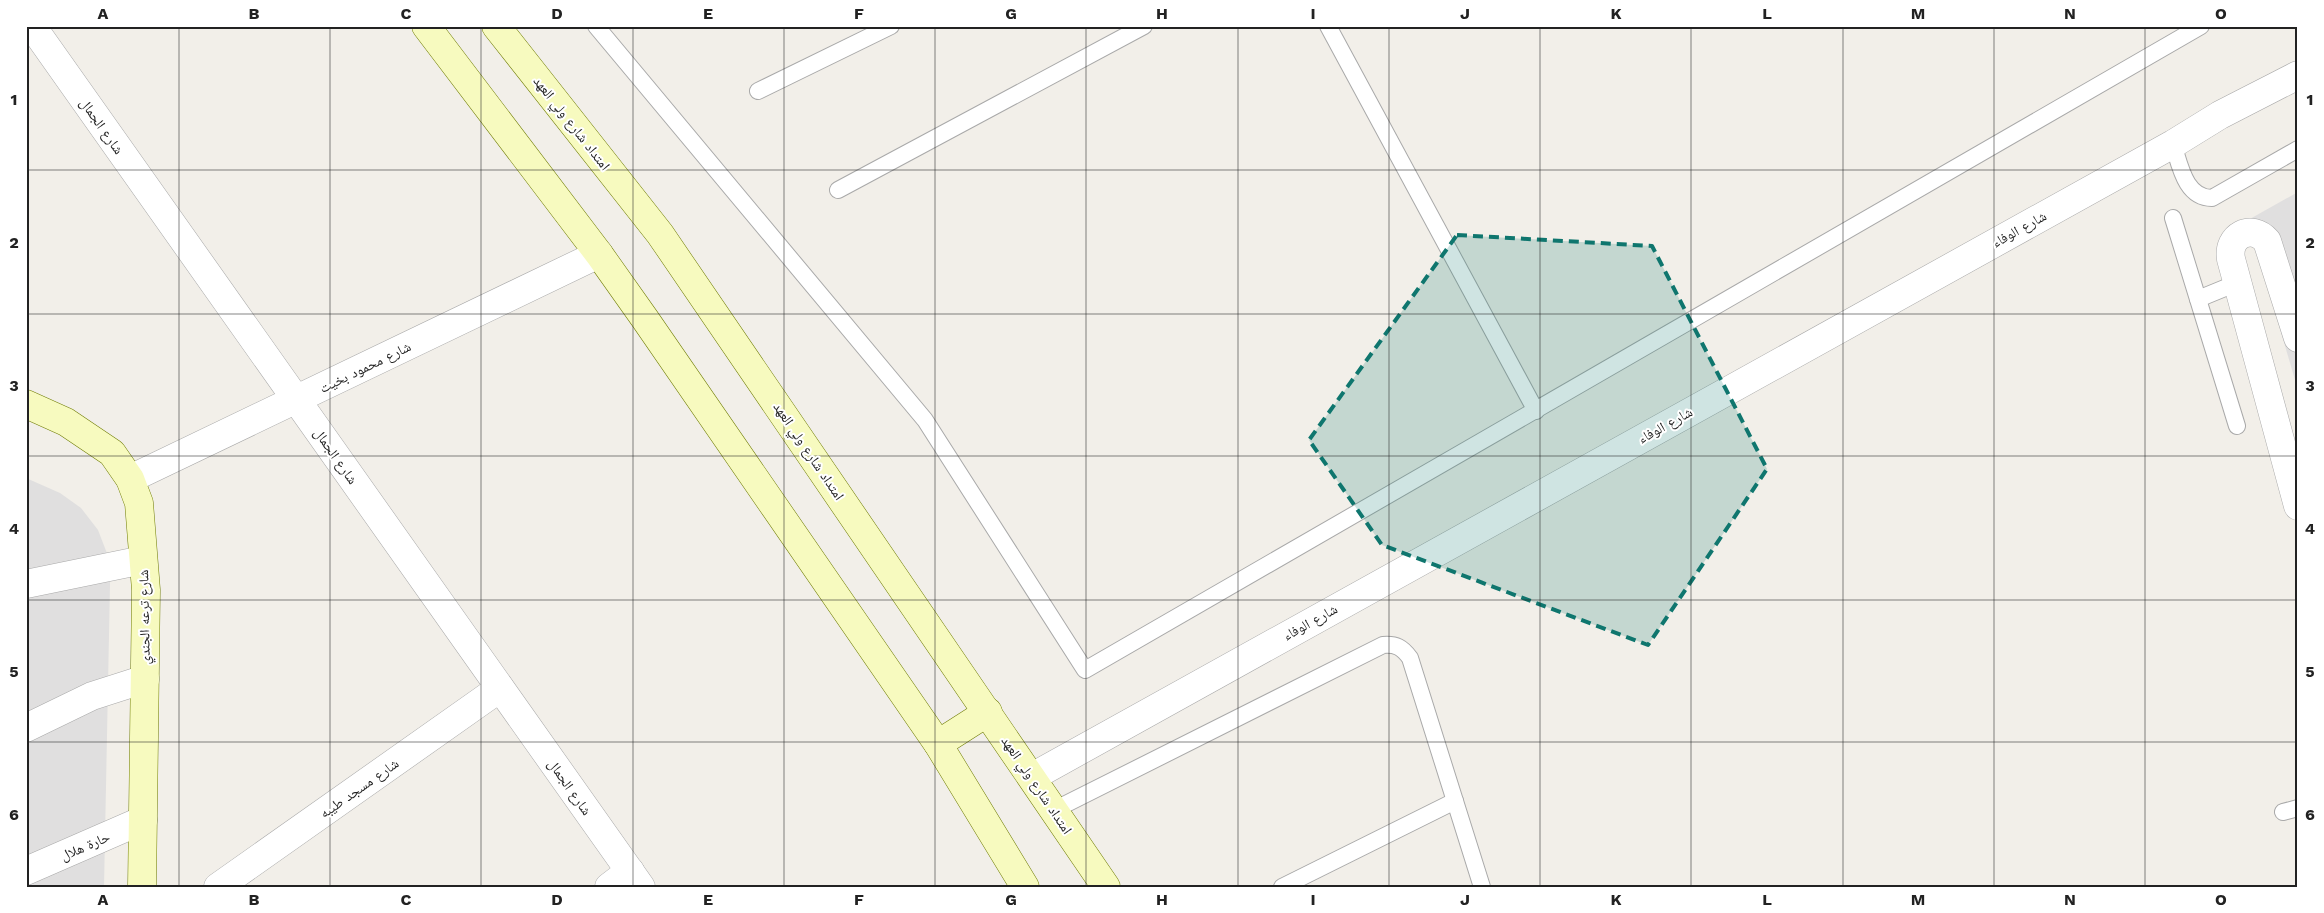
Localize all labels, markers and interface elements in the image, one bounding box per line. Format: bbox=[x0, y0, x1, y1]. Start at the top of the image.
text: A bbox=[98, 4, 109, 23]
text: B bbox=[249, 4, 260, 23]
text: C bbox=[401, 4, 412, 23]
text: D bbox=[551, 4, 563, 23]
text: E bbox=[703, 4, 713, 23]
text: F bbox=[854, 4, 864, 23]
text: G bbox=[1005, 4, 1017, 23]
text: H bbox=[1156, 4, 1168, 23]
text: I bbox=[1310, 4, 1316, 23]
text: J bbox=[1460, 4, 1470, 23]
text: K bbox=[1610, 4, 1622, 23]
text: L bbox=[1762, 4, 1772, 23]
text: M bbox=[1911, 4, 1925, 23]
text: N bbox=[2064, 4, 2076, 23]
text: O bbox=[2215, 4, 2227, 23]
street label: امتداد شارع ولي العهد bbox=[528, 73, 614, 175]
text: 1 bbox=[11, 90, 17, 109]
text: 1 bbox=[2307, 90, 2313, 109]
street label: شارع الجمال bbox=[75, 95, 127, 158]
street label: شارع الوفاء bbox=[1989, 208, 2050, 252]
text: 2 bbox=[9, 233, 19, 252]
text: 2 bbox=[2305, 233, 2315, 252]
street label: شارع محمود بخيت bbox=[317, 338, 414, 398]
text: 3 bbox=[9, 376, 19, 395]
text: 3 bbox=[2305, 376, 2315, 395]
street label: امتداد شارع ولي العهد bbox=[767, 399, 848, 505]
street label: شارع الوفاء bbox=[1635, 404, 1696, 448]
street label: شارع الجمال bbox=[309, 425, 361, 488]
text: 4 bbox=[9, 519, 19, 538]
text: 4 bbox=[2305, 519, 2315, 538]
street label: شارع ترعه الجندي bbox=[135, 569, 156, 665]
street label: شارع الوفاء bbox=[1280, 601, 1341, 645]
text: 5 bbox=[9, 662, 19, 681]
text: 5 bbox=[2305, 662, 2315, 681]
street label: امتداد شارع ولي العهد bbox=[995, 733, 1076, 839]
street label: شارع مسجد طيبه bbox=[317, 755, 403, 823]
street label: شارع الجمال bbox=[543, 756, 595, 819]
text: 6 bbox=[9, 805, 19, 824]
text: 6 bbox=[2305, 805, 2315, 824]
street label: حارة هلال bbox=[58, 828, 113, 865]
text: A bbox=[98, 890, 109, 909]
text: B bbox=[249, 890, 260, 909]
text: C bbox=[401, 890, 412, 909]
text: D bbox=[551, 890, 563, 909]
text: E bbox=[703, 890, 713, 909]
text: F bbox=[854, 890, 864, 909]
text: G bbox=[1005, 890, 1017, 909]
text: H bbox=[1156, 890, 1168, 909]
text: I bbox=[1310, 890, 1316, 909]
text: J bbox=[1460, 890, 1470, 909]
text: K bbox=[1610, 890, 1622, 909]
text: L bbox=[1762, 890, 1772, 909]
text: M bbox=[1911, 890, 1925, 909]
text: N bbox=[2064, 890, 2076, 909]
text: O bbox=[2215, 890, 2227, 909]

